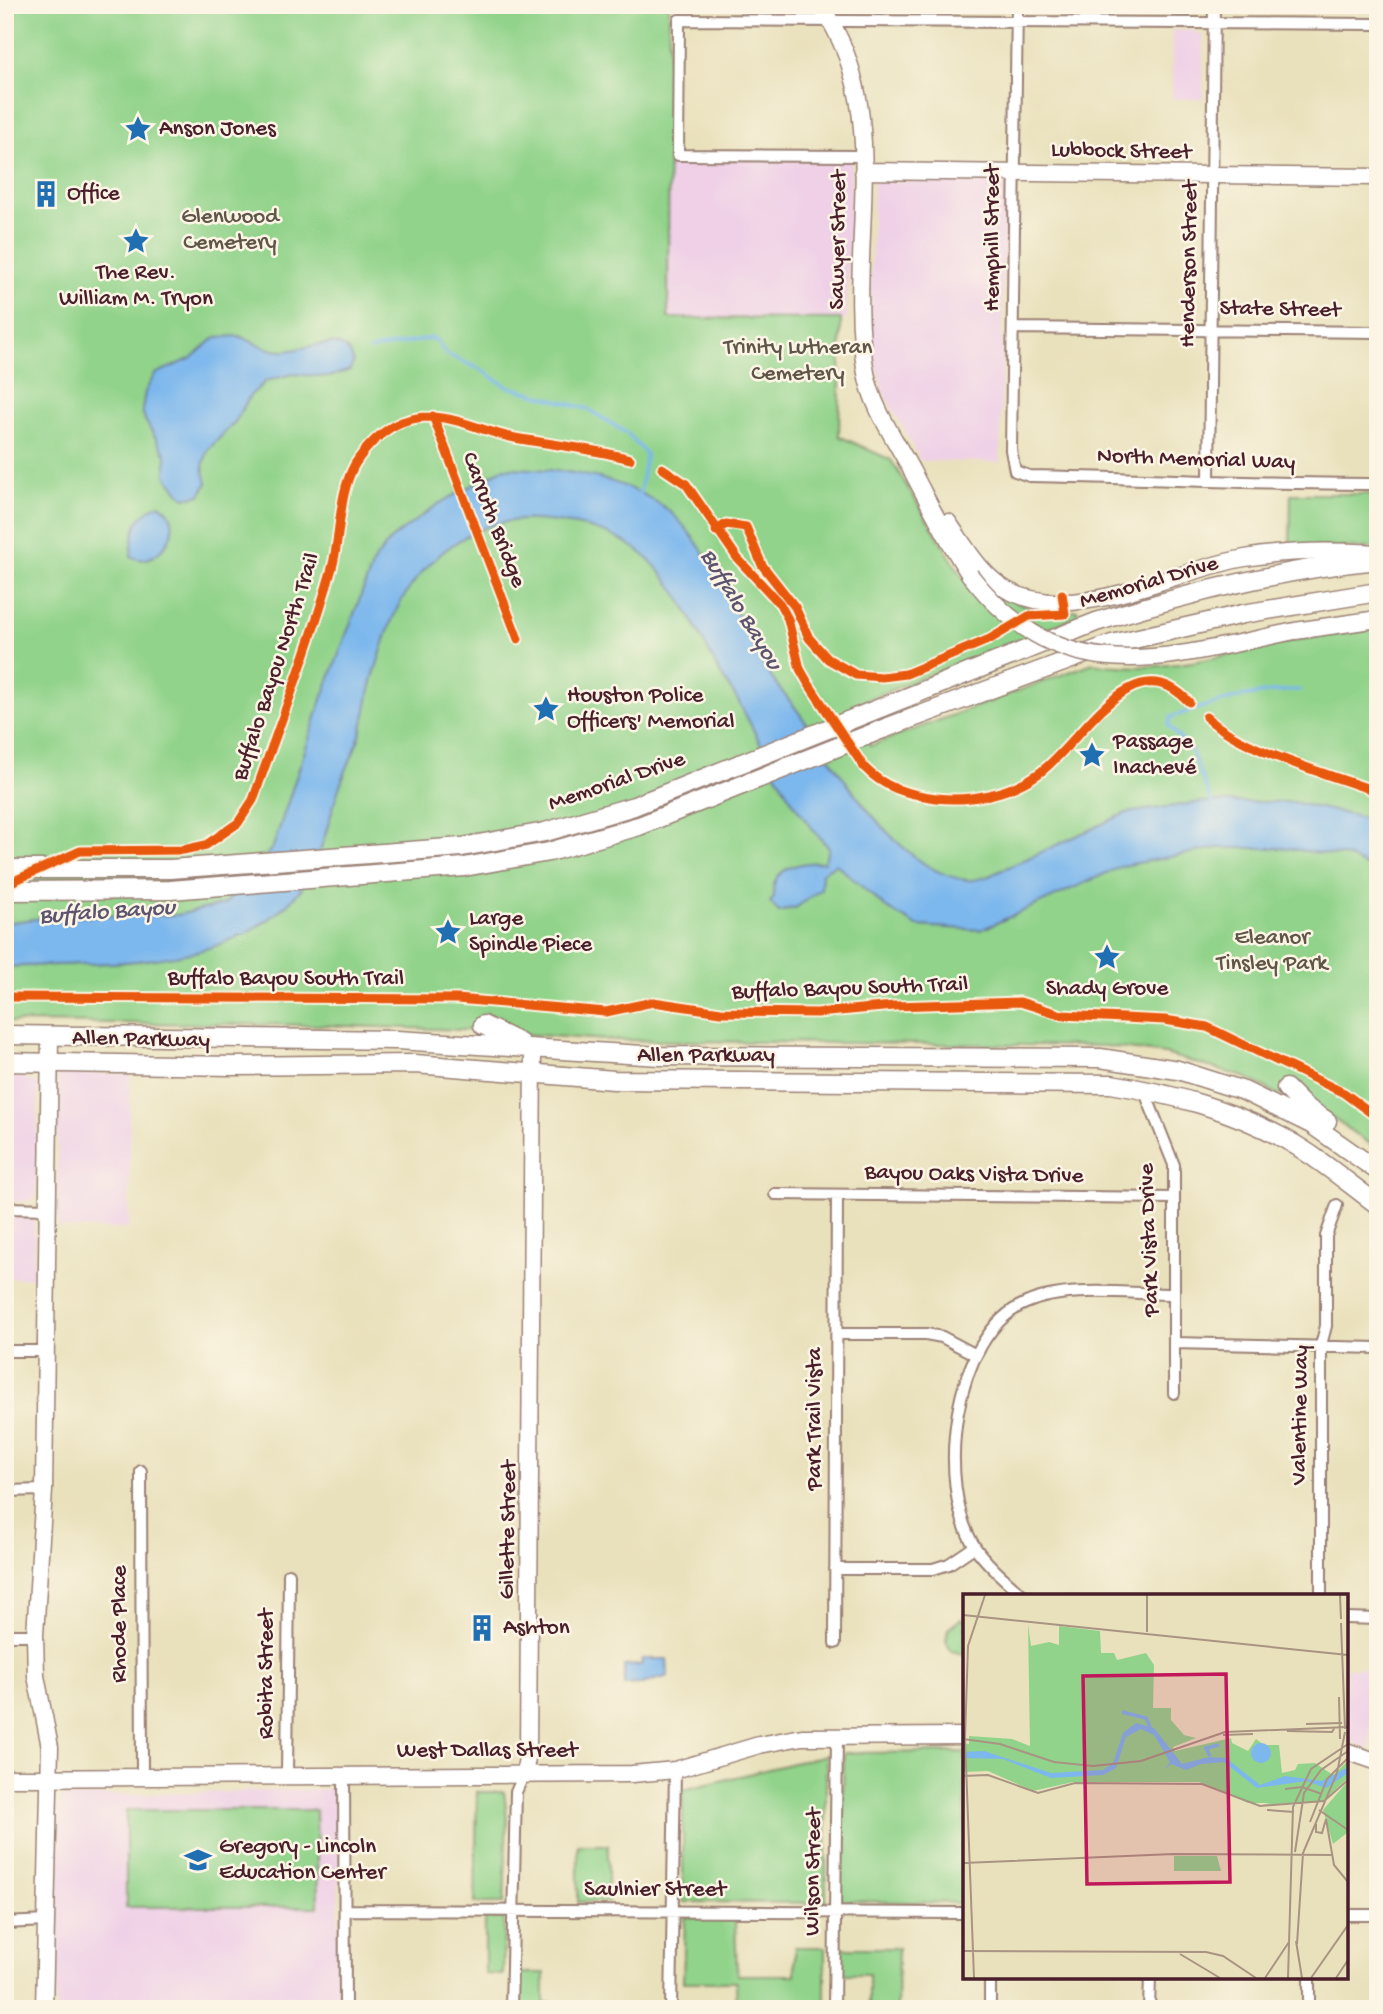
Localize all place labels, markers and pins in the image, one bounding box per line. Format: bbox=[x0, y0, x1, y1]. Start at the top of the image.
place icon: Anson Jones bbox=[123, 114, 153, 144]
place label: Anson Jones bbox=[159, 116, 276, 143]
building icon: Office bbox=[31, 179, 61, 209]
place label: Office bbox=[67, 181, 121, 208]
place icon: The Rev. William M. Tryon bbox=[121, 226, 151, 256]
place label: The Rev. William M. Tryon bbox=[59, 260, 213, 313]
place label: Houston Police Officers' Memorial bbox=[567, 683, 735, 736]
place icon: Houston Police Officers' Memorial bbox=[531, 694, 561, 724]
place label: Passage Inachevé bbox=[1112, 729, 1197, 782]
place icon: Passage Inachevé bbox=[1077, 740, 1107, 770]
place label: Large Spindle Piece bbox=[469, 906, 593, 959]
place icon: Large Spindle Piece bbox=[433, 917, 463, 947]
place icon: Shady Grove bbox=[1092, 942, 1122, 972]
place label: Shady Grove bbox=[1046, 976, 1169, 1003]
building icon: Ashton bbox=[467, 1613, 497, 1643]
place label: Ashton bbox=[503, 1615, 570, 1642]
place label: Gregory - Lincoln Education Center bbox=[219, 1834, 387, 1887]
school or university icon: Gregory - Lincoln Education Center bbox=[183, 1845, 213, 1875]

